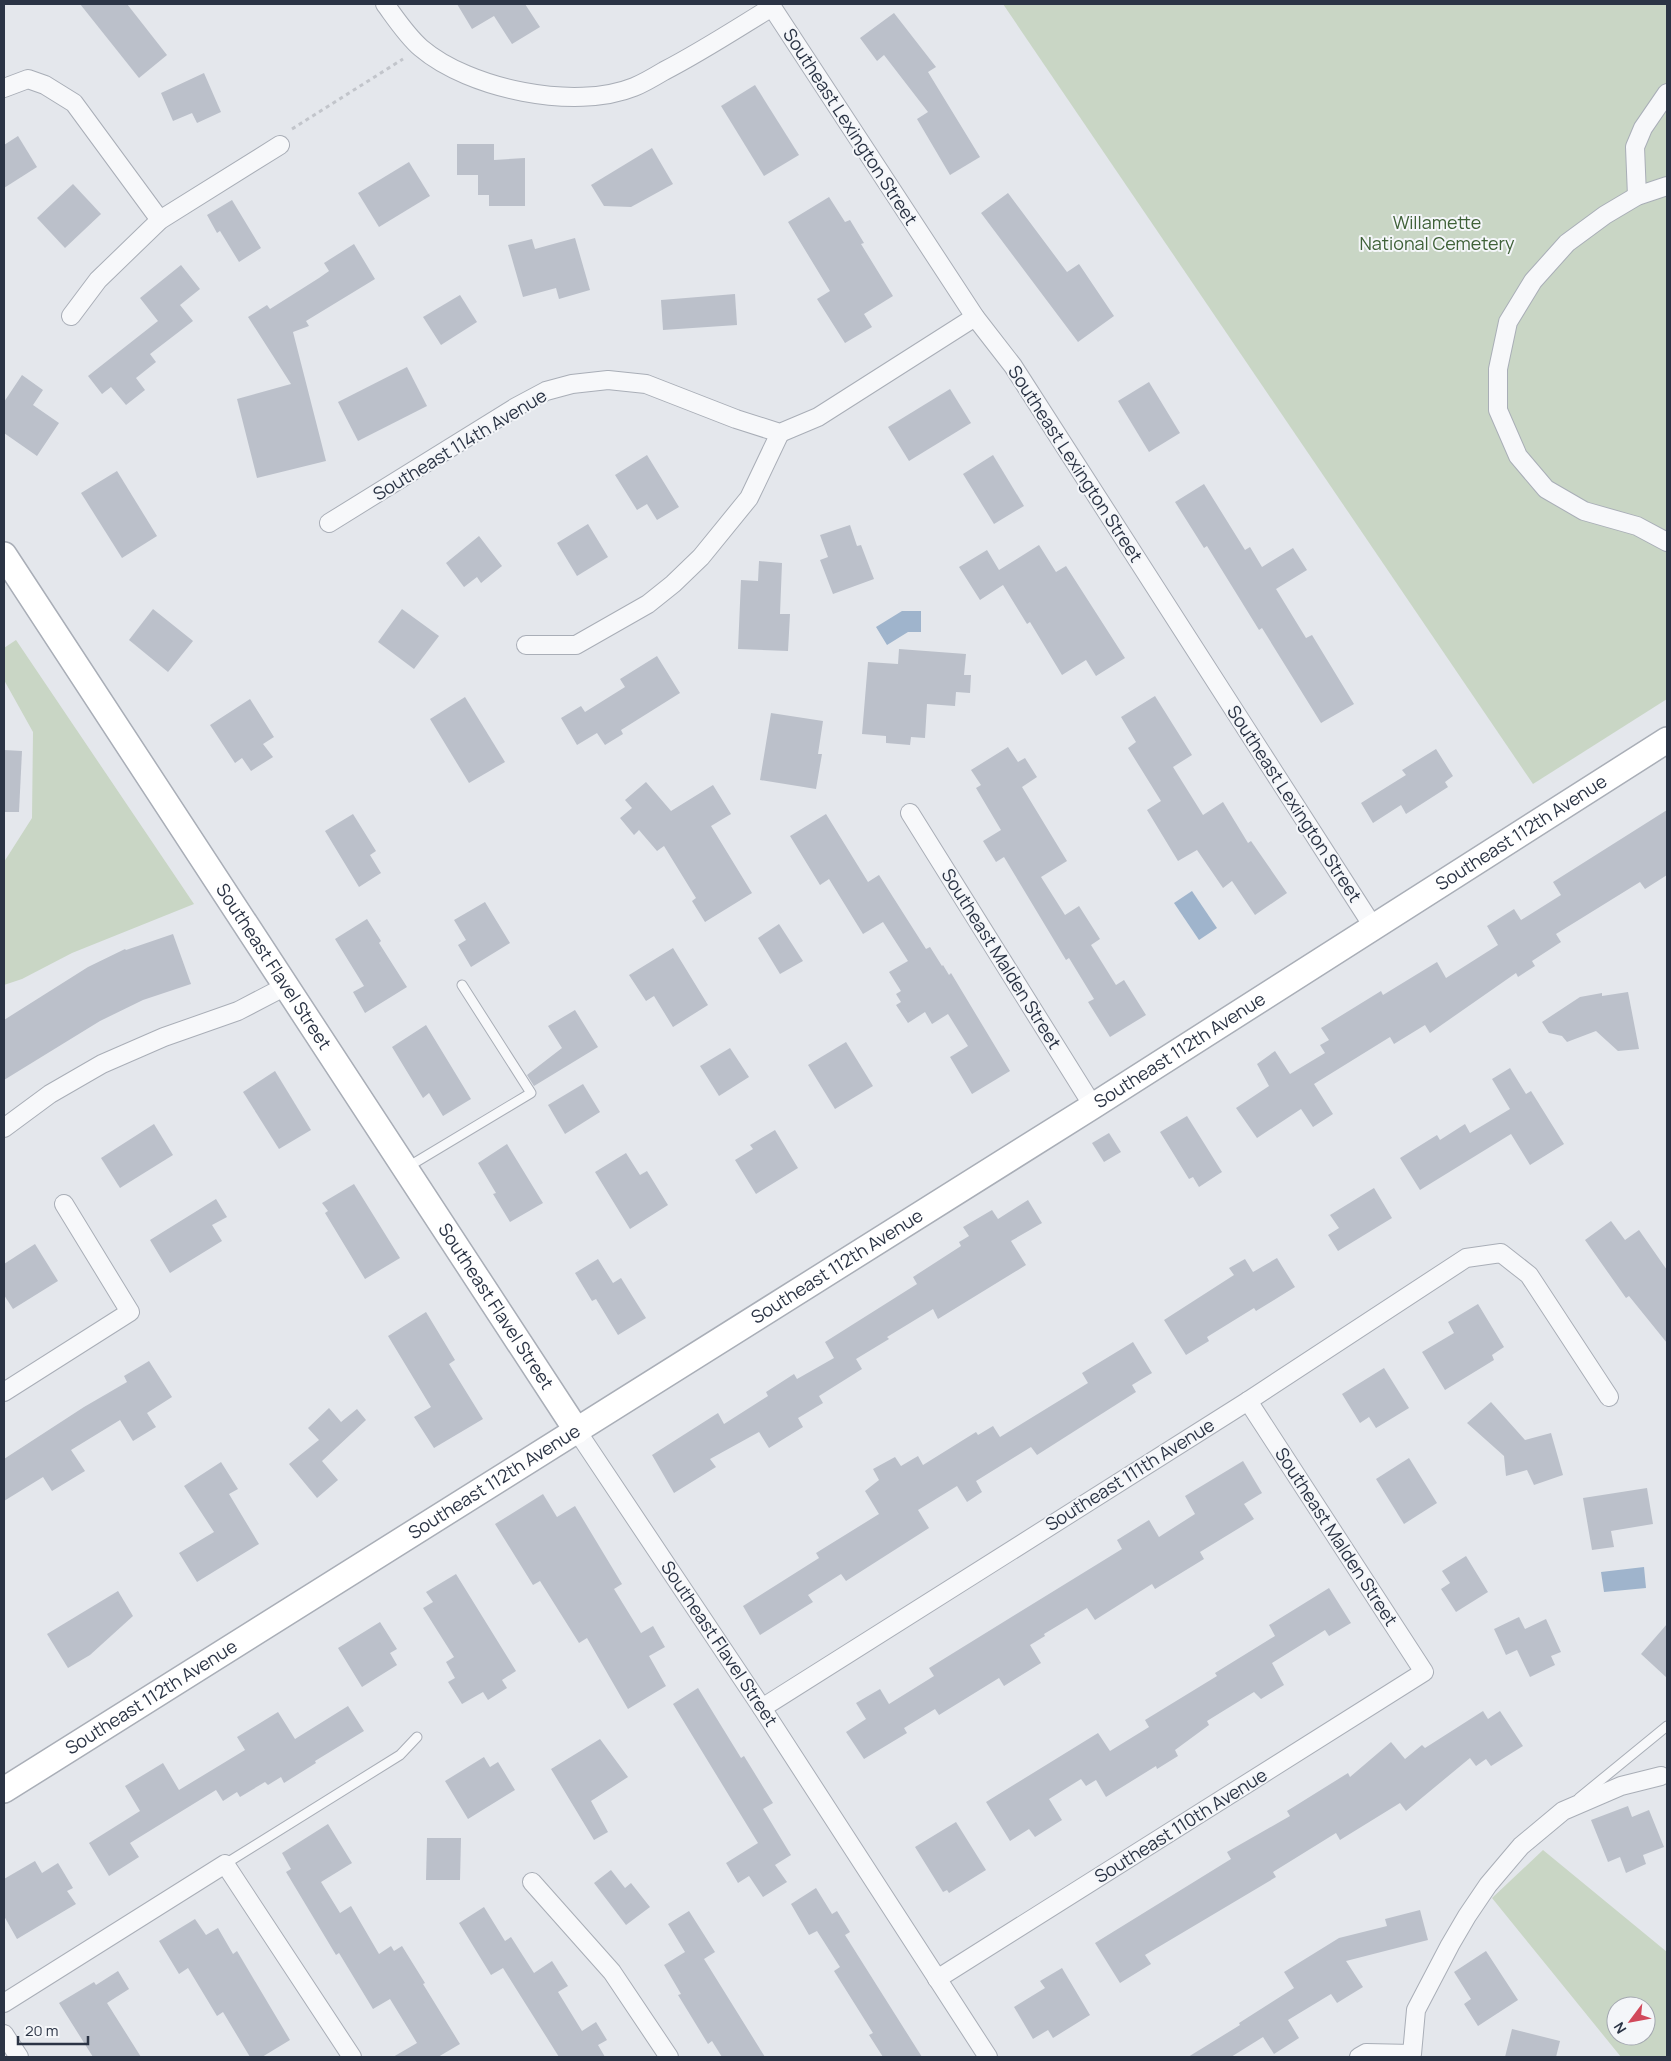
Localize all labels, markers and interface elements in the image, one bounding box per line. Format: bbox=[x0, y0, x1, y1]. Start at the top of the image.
street label: Southeast Lexington Street bbox=[778, 23, 924, 229]
park label: Willamette National Cemetery bbox=[1360, 210, 1515, 255]
street label: Southeast Lexington Street bbox=[1003, 360, 1149, 566]
street label: Southeast 114th Avenue bbox=[368, 383, 551, 506]
street label: Southeast Lexington Street bbox=[1222, 700, 1368, 906]
street label: Southeast 112th Avenue bbox=[1431, 769, 1611, 896]
street label: Southeast Malden Street bbox=[936, 864, 1067, 1053]
street label: Southeast Flavel Street bbox=[211, 878, 337, 1054]
street label: Southeast 112th Avenue bbox=[1089, 986, 1269, 1113]
street label: Southeast 112th Avenue bbox=[746, 1203, 927, 1329]
street label: Southeast Flavel Street bbox=[433, 1218, 560, 1394]
street label: Southeast 111th Avenue bbox=[1040, 1412, 1219, 1536]
street label: Southeast 112th Avenue bbox=[403, 1418, 584, 1544]
street label: Southeast Malden Street bbox=[1270, 1443, 1404, 1630]
street label: Southeast Flavel Street bbox=[656, 1556, 784, 1731]
street label: Southeast 112th Avenue bbox=[60, 1634, 241, 1760]
street label: Southeast 110th Avenue bbox=[1090, 1762, 1271, 1888]
north arrow bbox=[1606, 1996, 1656, 2046]
scale bar bbox=[18, 2014, 88, 2046]
text: N bbox=[1609, 2019, 1630, 2037]
text: 20 m bbox=[25, 2020, 58, 2041]

